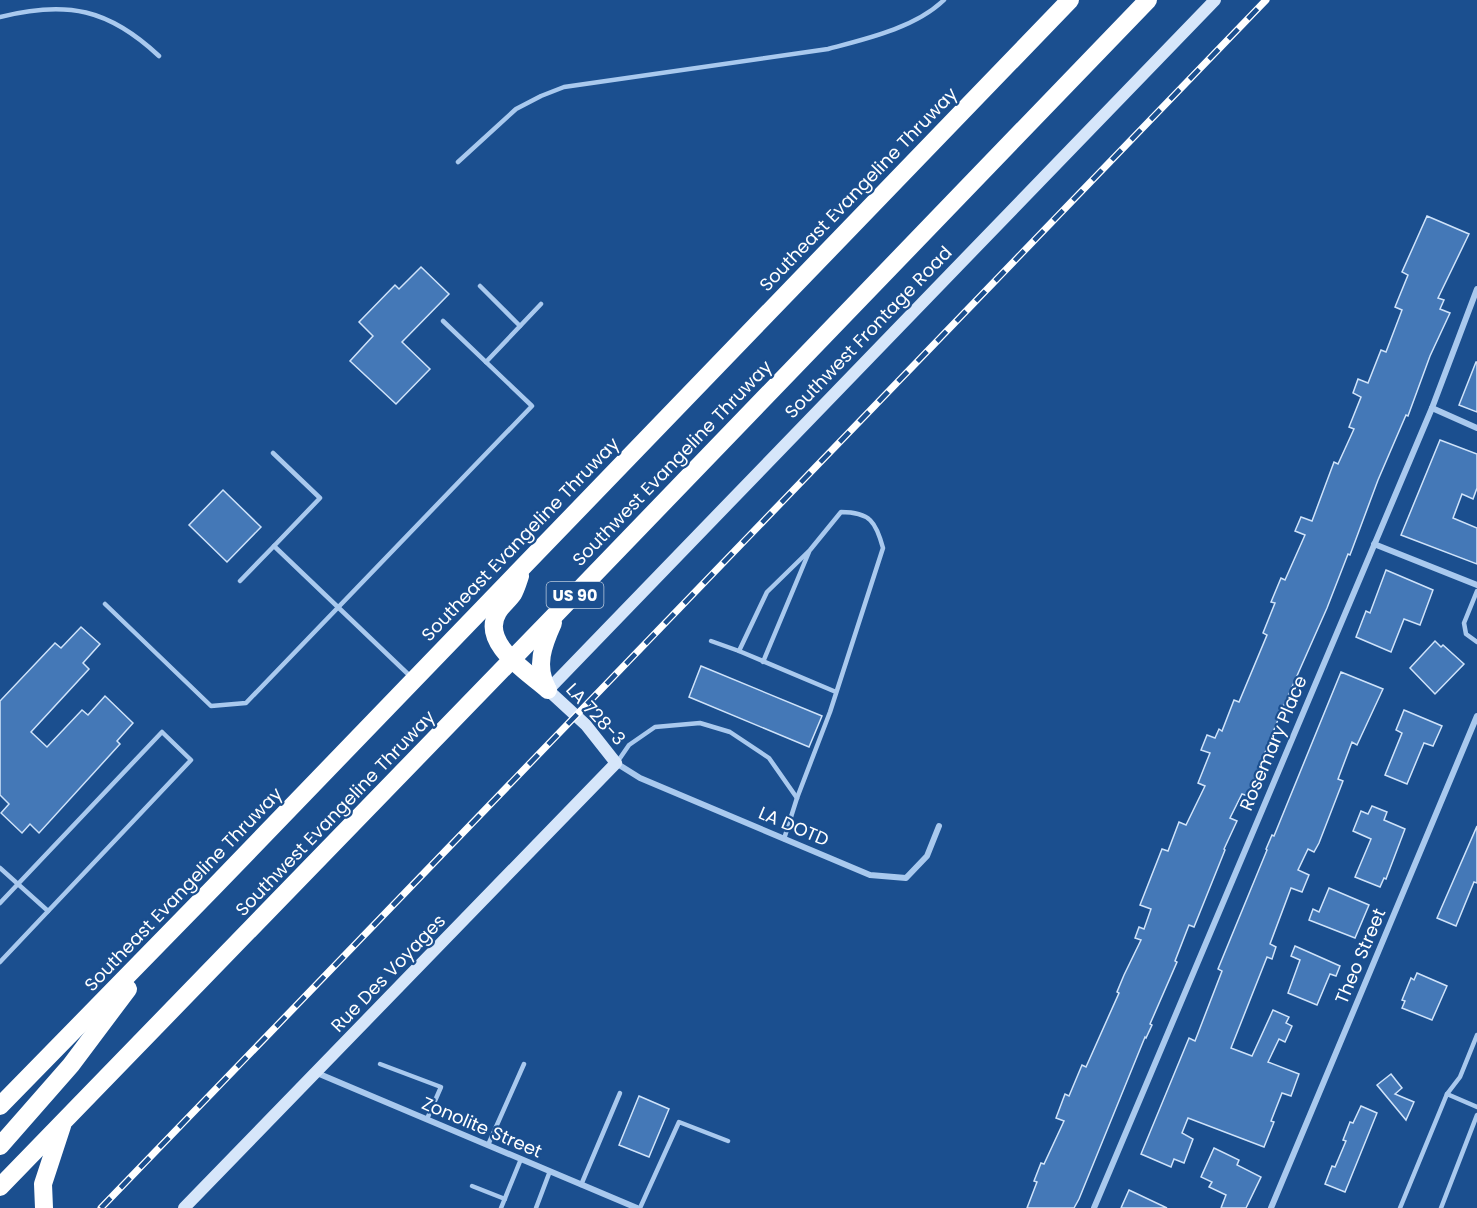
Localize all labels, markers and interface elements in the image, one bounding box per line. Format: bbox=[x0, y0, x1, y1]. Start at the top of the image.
street label: Southeast Evangeline Thruway bbox=[753, 81, 963, 297]
street label: Southwest Frontage Road bbox=[779, 240, 957, 424]
street label: Southwest Evangeline Thruway bbox=[567, 354, 777, 572]
street label: Southeast Evangeline Thruway bbox=[415, 431, 625, 647]
road number: US 90 bbox=[546, 582, 604, 608]
street label: Rosemary Place bbox=[1233, 672, 1313, 814]
street label: LA 728-3 bbox=[561, 677, 631, 751]
street label: Southwest Evangeline Thruway bbox=[230, 704, 440, 922]
street label: Southeast Evangeline Thruway bbox=[78, 781, 288, 997]
street label: LA DOTD bbox=[755, 800, 833, 852]
street label: Theo Street bbox=[1329, 904, 1391, 1008]
street label: Rue Des Voyages bbox=[325, 908, 451, 1038]
street label: Zonolite Street bbox=[418, 1090, 546, 1164]

